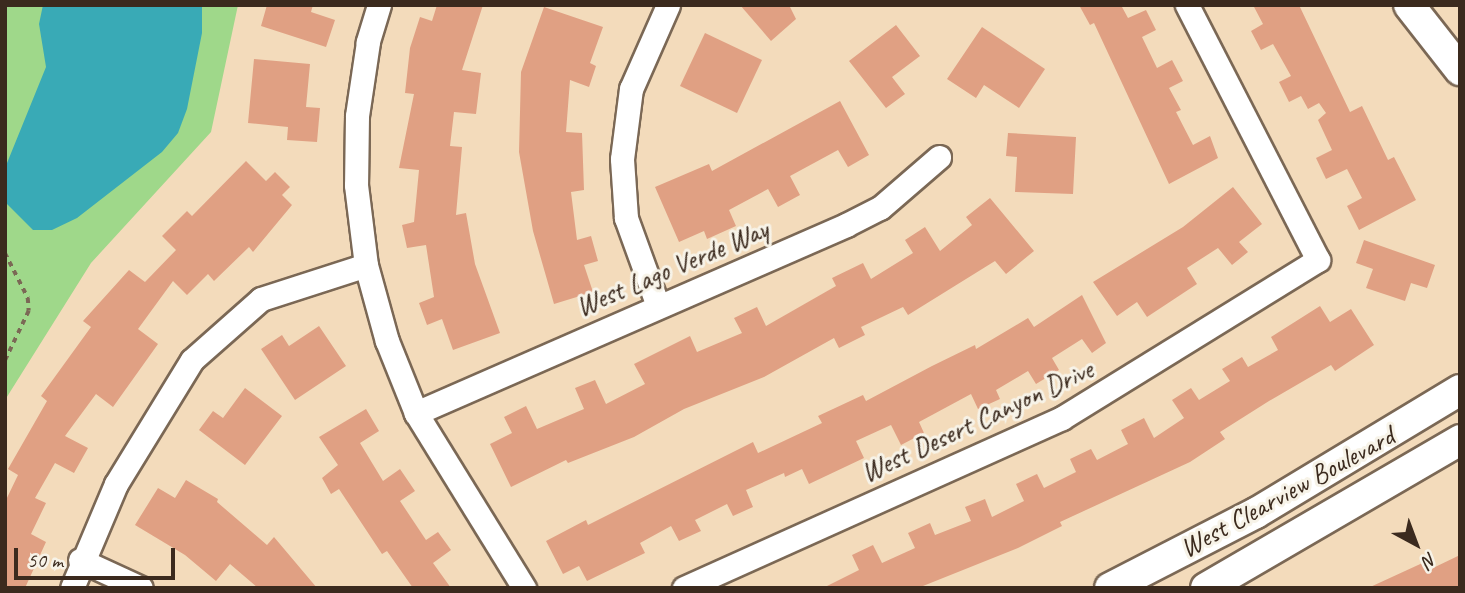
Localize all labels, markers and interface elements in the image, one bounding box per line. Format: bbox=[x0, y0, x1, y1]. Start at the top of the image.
street label: West Lago Verde Way bbox=[571, 212, 773, 324]
street label: West Desert Canyon Drive bbox=[855, 352, 1099, 490]
street label: West Clearview Boulevard bbox=[1174, 419, 1400, 565]
north arrow bbox=[1381, 509, 1451, 579]
scale bar bbox=[18, 534, 178, 578]
text: 50 m bbox=[27, 547, 63, 573]
text: N bbox=[1417, 547, 1442, 573]

